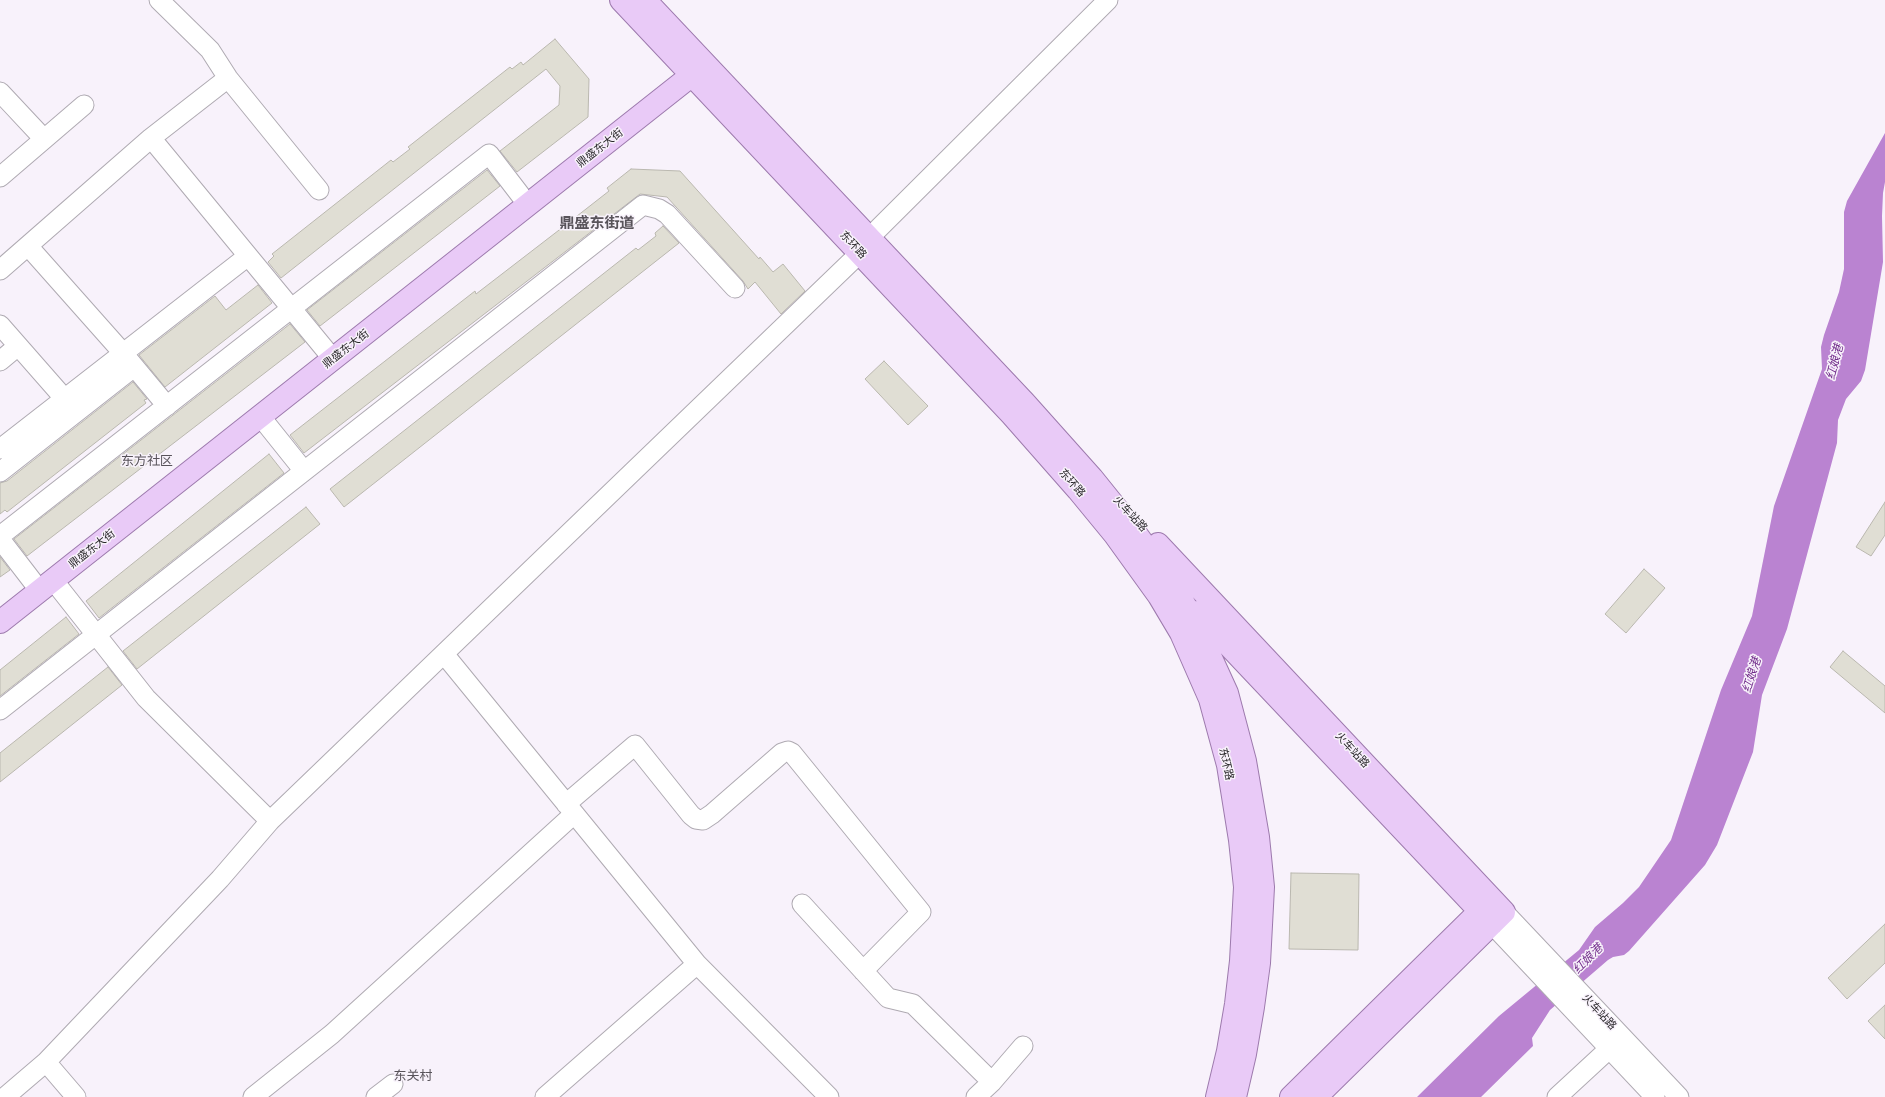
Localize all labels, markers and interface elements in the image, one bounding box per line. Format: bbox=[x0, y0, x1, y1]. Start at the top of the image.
street label: 鼎盛东大街 bbox=[574, 126, 626, 170]
district label: 鼎盛东街道 bbox=[560, 215, 634, 233]
street label: 东环路 bbox=[837, 228, 869, 262]
street label: 鼎盛东大街 bbox=[320, 327, 372, 371]
water label: 红娘港 bbox=[1824, 343, 1846, 381]
district label: 东方社区 bbox=[121, 453, 173, 469]
street label: 东环路 bbox=[1056, 466, 1088, 500]
street label: 火车站路 bbox=[1110, 493, 1150, 535]
street label: 鼎盛东大街 bbox=[66, 527, 118, 571]
water label: 红娘港 bbox=[1740, 656, 1764, 694]
street label: 火车站路 bbox=[1332, 729, 1372, 771]
street label: 东环路 bbox=[1216, 746, 1236, 782]
water label: 红娘港 bbox=[1570, 941, 1606, 977]
street label: 火车站路 bbox=[1579, 991, 1619, 1033]
district label: 东关村 bbox=[394, 1068, 432, 1084]

